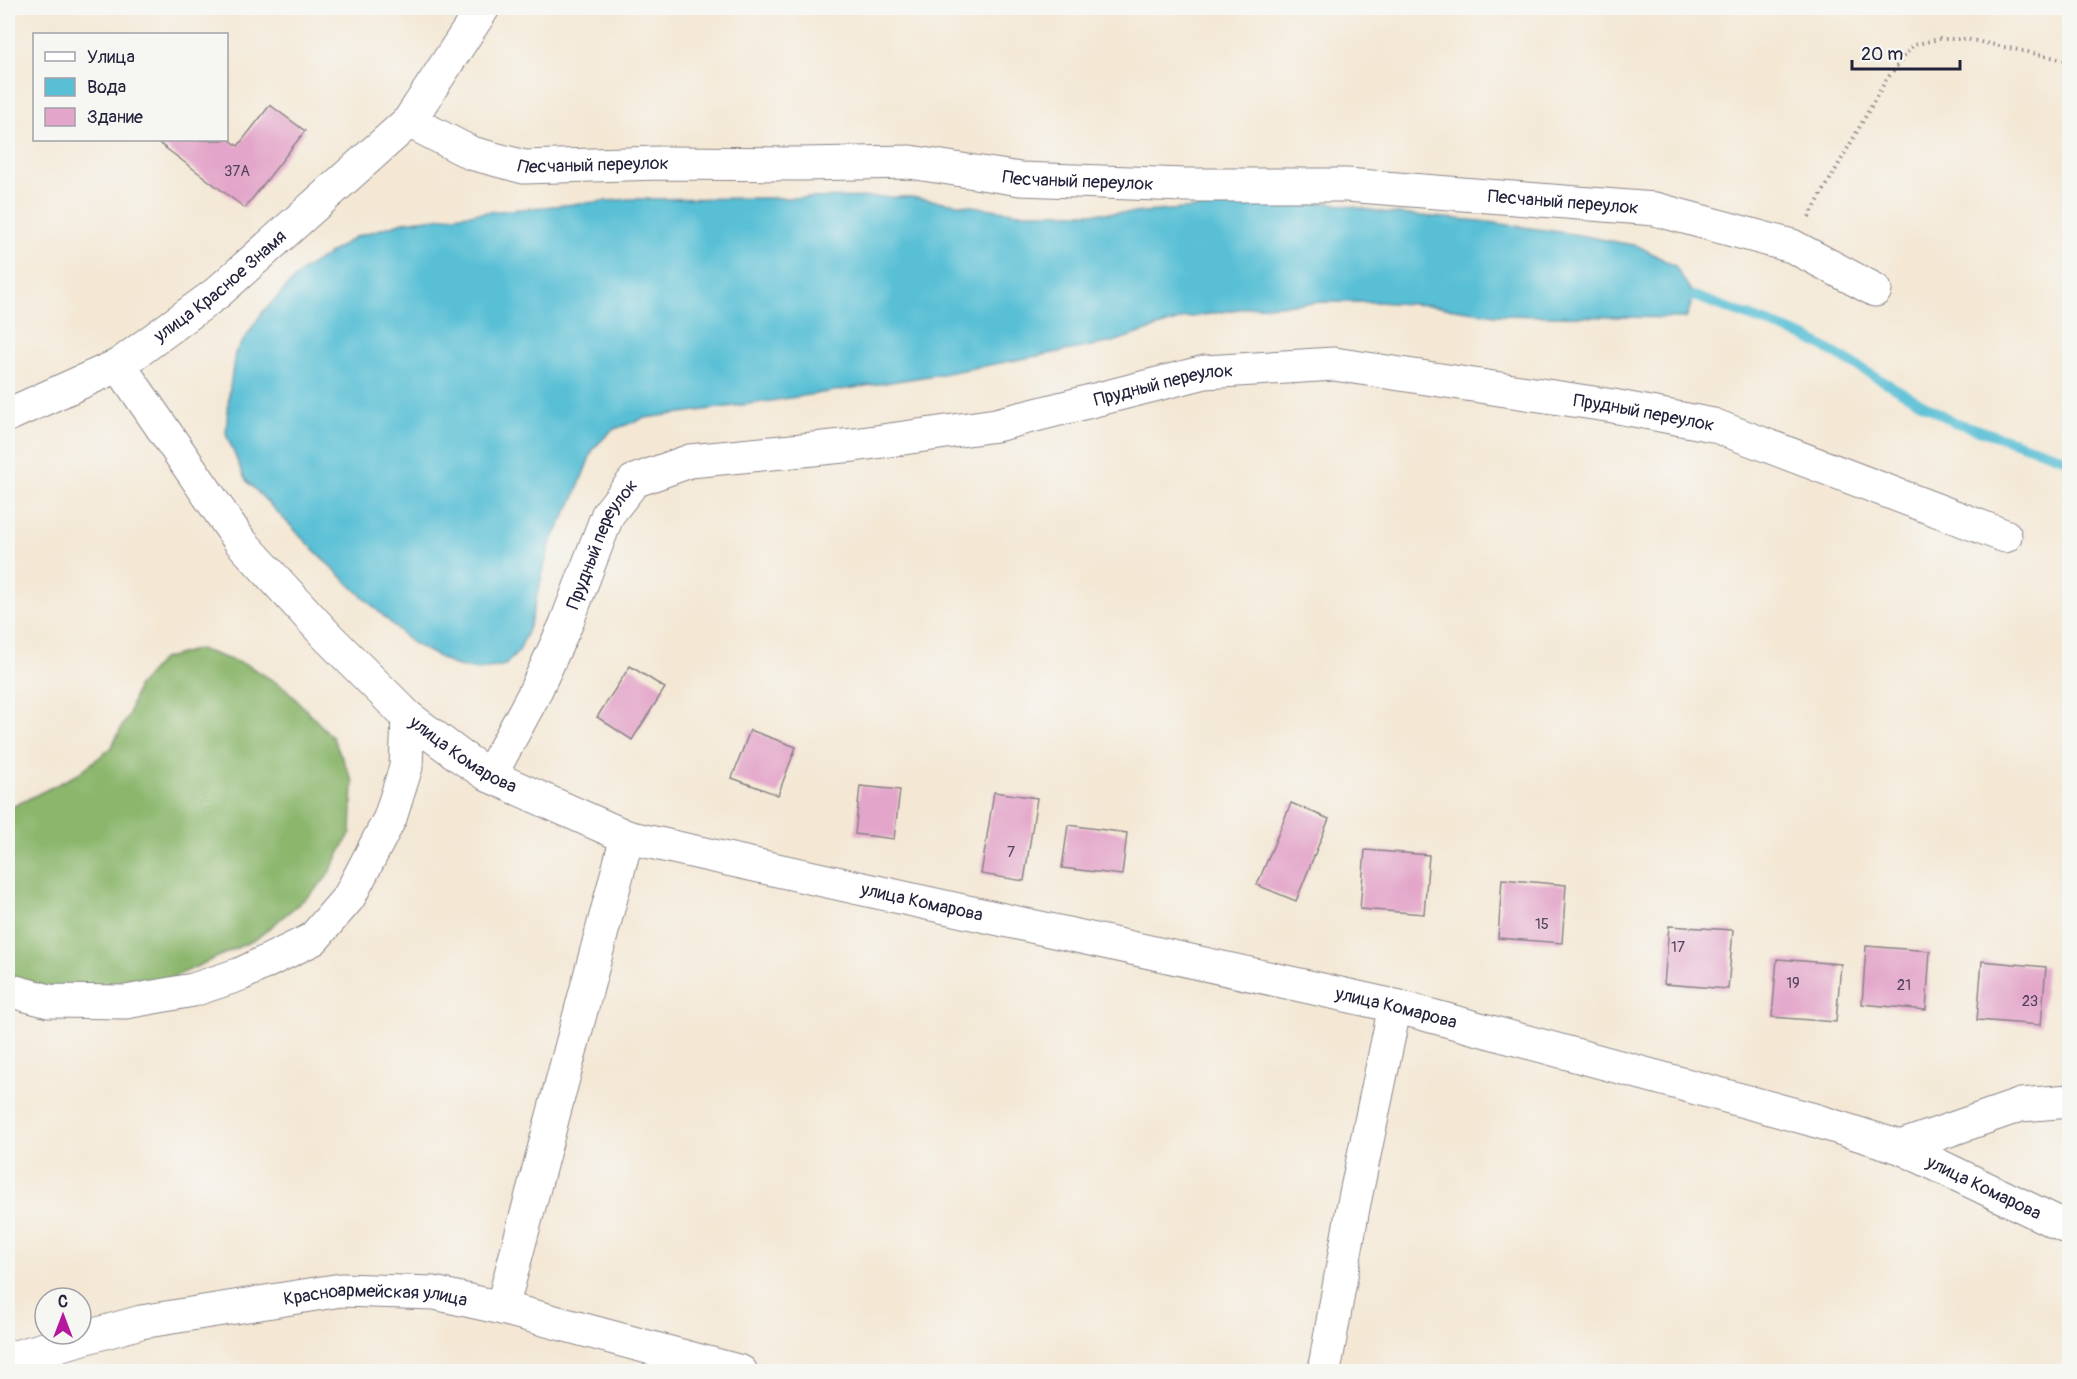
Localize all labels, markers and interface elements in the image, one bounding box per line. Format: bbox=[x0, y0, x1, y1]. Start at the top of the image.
legend bbox=[33, 33, 228, 141]
scale bar bbox=[1852, 33, 1960, 71]
text: 20 m bbox=[1861, 43, 1903, 66]
text: Улица bbox=[87, 46, 135, 69]
text: Вода bbox=[87, 76, 126, 99]
text: Здание bbox=[87, 106, 143, 129]
street label: Песчаный переулок bbox=[515, 151, 669, 179]
house number: 37А bbox=[224, 162, 250, 181]
street label: Песчаный переулок bbox=[1001, 165, 1154, 195]
street label: Песчаный переулок bbox=[1487, 185, 1639, 219]
street label: улица Красное Знамя bbox=[148, 225, 291, 348]
street label: Прудный переулок bbox=[1091, 359, 1234, 411]
street label: Прудный переулок bbox=[1572, 389, 1716, 436]
street label: Прудный переулок bbox=[561, 474, 643, 612]
street label: улица Комарова bbox=[404, 710, 520, 798]
house number: 7 bbox=[1007, 843, 1015, 862]
street label: улица Комарова bbox=[858, 877, 985, 927]
house number: 15 bbox=[1535, 915, 1549, 934]
house number: 17 bbox=[1671, 938, 1685, 957]
house number: 19 bbox=[1786, 974, 1800, 993]
house number: 21 bbox=[1897, 976, 1911, 995]
street label: улица Комарова bbox=[1332, 982, 1460, 1034]
house number: 23 bbox=[2022, 992, 2038, 1011]
street label: улица Комарова bbox=[1922, 1150, 2045, 1225]
street label: Красноармейская улица bbox=[282, 1278, 470, 1312]
north arrow bbox=[33, 1286, 93, 1346]
text: С bbox=[58, 1292, 68, 1312]

